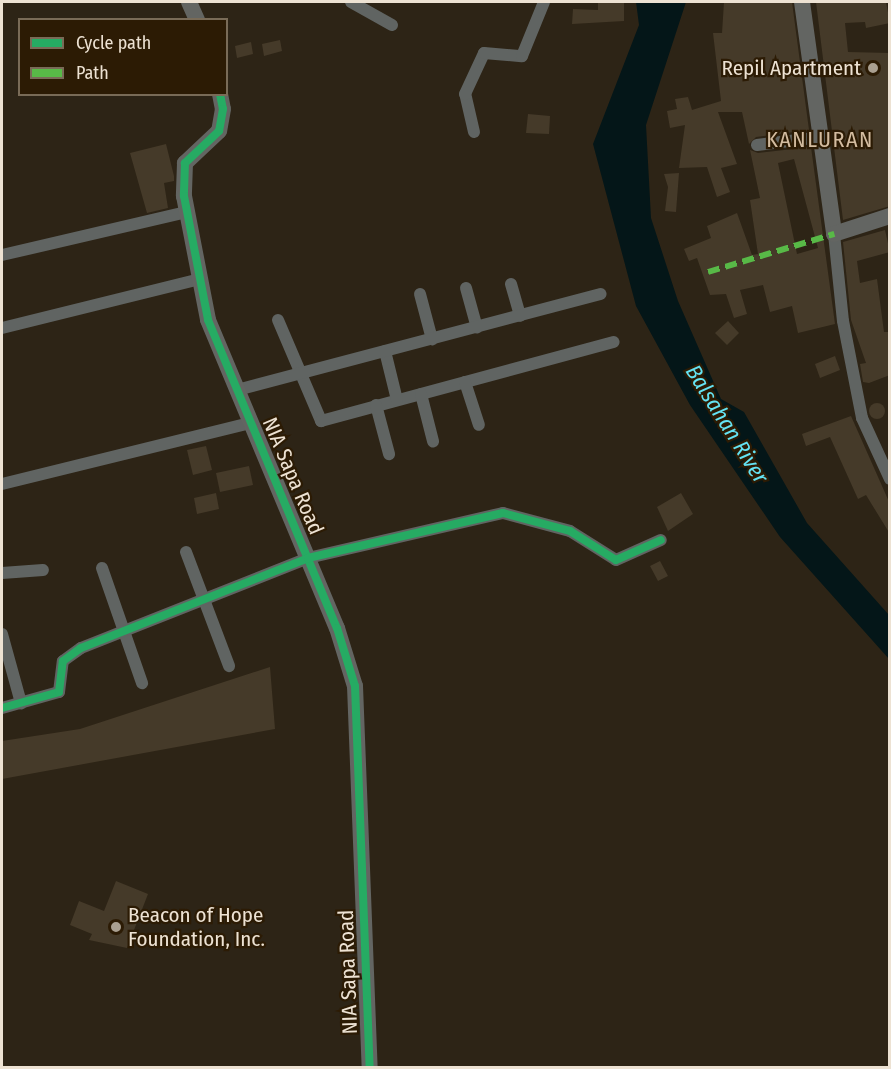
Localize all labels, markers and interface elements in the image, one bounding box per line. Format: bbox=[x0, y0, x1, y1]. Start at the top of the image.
legend bbox=[18, 18, 228, 96]
text: Cycle path bbox=[76, 32, 151, 54]
place label: Repil Apartment bbox=[722, 55, 861, 81]
marker: Repil Apartment bbox=[866, 61, 880, 75]
text: Path bbox=[76, 62, 109, 84]
district label: KANLURAN bbox=[766, 127, 874, 153]
water label: Balsahan River bbox=[680, 360, 774, 488]
street label: NIA Sapa Road bbox=[257, 414, 329, 538]
place label: Beacon of Hope Foundation, Inc. bbox=[128, 902, 265, 952]
street label: NIA Sapa Road bbox=[333, 909, 363, 1035]
marker: Beacon of Hope Foundation, Inc. bbox=[109, 920, 123, 934]

